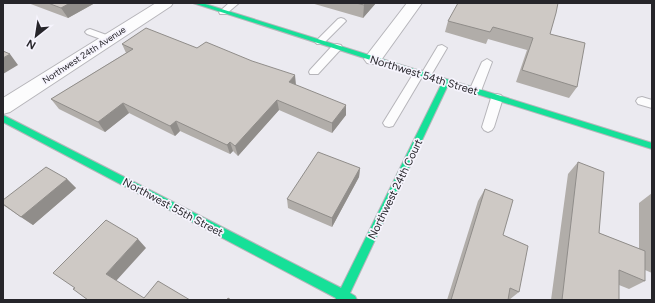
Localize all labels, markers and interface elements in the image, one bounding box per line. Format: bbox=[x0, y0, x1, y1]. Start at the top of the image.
north arrow bbox=[16, 16, 56, 56]
street label: Northwest 24th Avenue bbox=[40, 24, 127, 86]
text: N bbox=[24, 36, 38, 52]
street label: Northwest 54th Street bbox=[368, 53, 479, 98]
street label: Northwest 24th Court bbox=[366, 137, 425, 241]
street label: Northwest 55th Street bbox=[120, 175, 225, 239]

